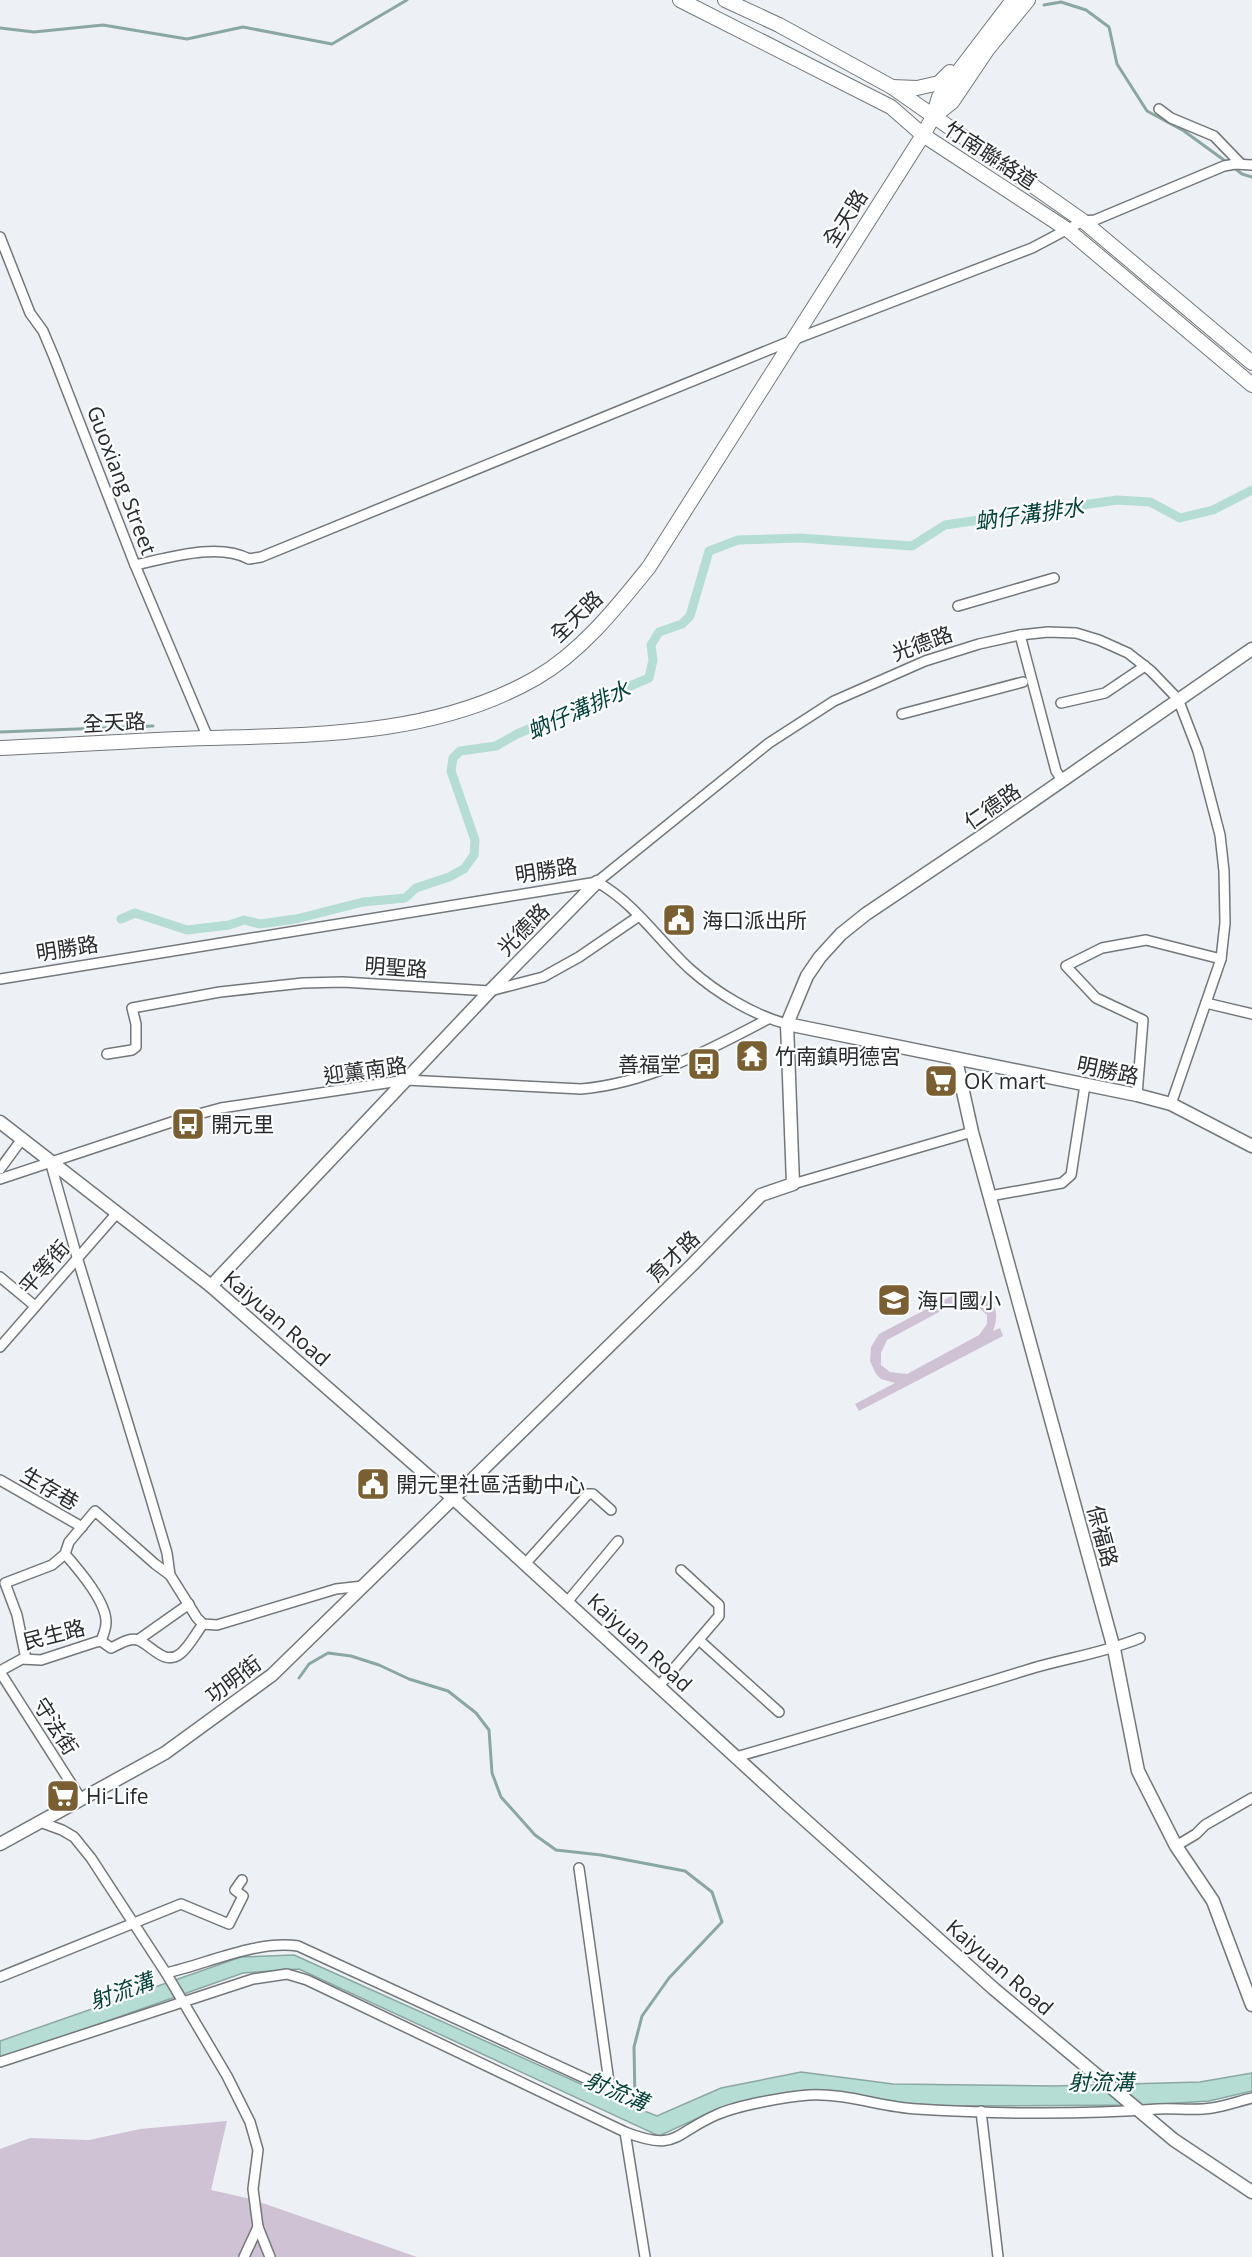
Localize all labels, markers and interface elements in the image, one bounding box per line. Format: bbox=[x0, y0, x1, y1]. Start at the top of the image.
street label: 竹南聯絡道 bbox=[939, 115, 1043, 195]
street label: 全天路 bbox=[816, 184, 874, 252]
street label: Guoxiang Street bbox=[81, 402, 163, 558]
water label: 蚋仔溝排水 bbox=[972, 490, 1087, 536]
street label: 全天路 bbox=[544, 584, 608, 648]
street label: 光德路 bbox=[888, 619, 956, 667]
water label: 蚋仔溝排水 bbox=[522, 673, 635, 745]
street label: 全天路 bbox=[82, 706, 146, 738]
street label: 仁德路 bbox=[958, 776, 1026, 836]
street label: 明勝路 bbox=[513, 851, 579, 889]
street label: 光德路 bbox=[491, 897, 555, 961]
public building icon: 海口派出所 bbox=[661, 902, 697, 938]
place label: 海口派出所 bbox=[702, 906, 807, 934]
street label: 明勝路 bbox=[34, 929, 100, 967]
street label: 明聖路 bbox=[364, 951, 428, 983]
temple icon: 竹南鎮明德宮 bbox=[734, 1038, 770, 1074]
place label: 竹南鎮明德宮 bbox=[775, 1042, 901, 1070]
bus stop icon: 善福堂 bbox=[686, 1046, 722, 1082]
street label: 迎薰南路 bbox=[321, 1050, 409, 1090]
place label: 善福堂 bbox=[618, 1050, 681, 1078]
street label: 明勝路 bbox=[1074, 1050, 1142, 1090]
supermarket icon: OK mart bbox=[923, 1063, 959, 1099]
place label: OK mart bbox=[964, 1067, 1046, 1095]
bus stop icon: 開元里 bbox=[170, 1106, 206, 1142]
place label: 開元里 bbox=[211, 1110, 274, 1138]
street label: 育才路 bbox=[641, 1224, 705, 1288]
street label: 平等街 bbox=[13, 1234, 75, 1300]
street label: Kaiyuan Road bbox=[217, 1264, 337, 1372]
school or university icon: 海口國小 bbox=[876, 1282, 912, 1318]
place label: 海口國小 bbox=[917, 1286, 1001, 1314]
street label: 生存巷 bbox=[16, 1460, 84, 1516]
public building icon: 開元里社區活動中心 bbox=[355, 1466, 391, 1502]
place label: 開元里社區活動中心 bbox=[396, 1470, 585, 1498]
street label: 保福路 bbox=[1081, 1502, 1125, 1570]
street label: Kaiyuan Road bbox=[582, 1586, 698, 1698]
street label: 民生路 bbox=[20, 1613, 88, 1655]
street label: 功明街 bbox=[199, 1649, 267, 1709]
street label: 守法街 bbox=[27, 1692, 85, 1760]
supermarket icon: Hi-Life bbox=[45, 1778, 81, 1814]
place label: Hi-Life bbox=[86, 1782, 149, 1810]
street label: Kaiyuan Road bbox=[940, 1913, 1060, 2021]
water label: 射流溝 bbox=[85, 1964, 160, 2015]
water label: 射流溝 bbox=[581, 2063, 656, 2118]
water label: 射流溝 bbox=[1068, 2066, 1137, 2096]

